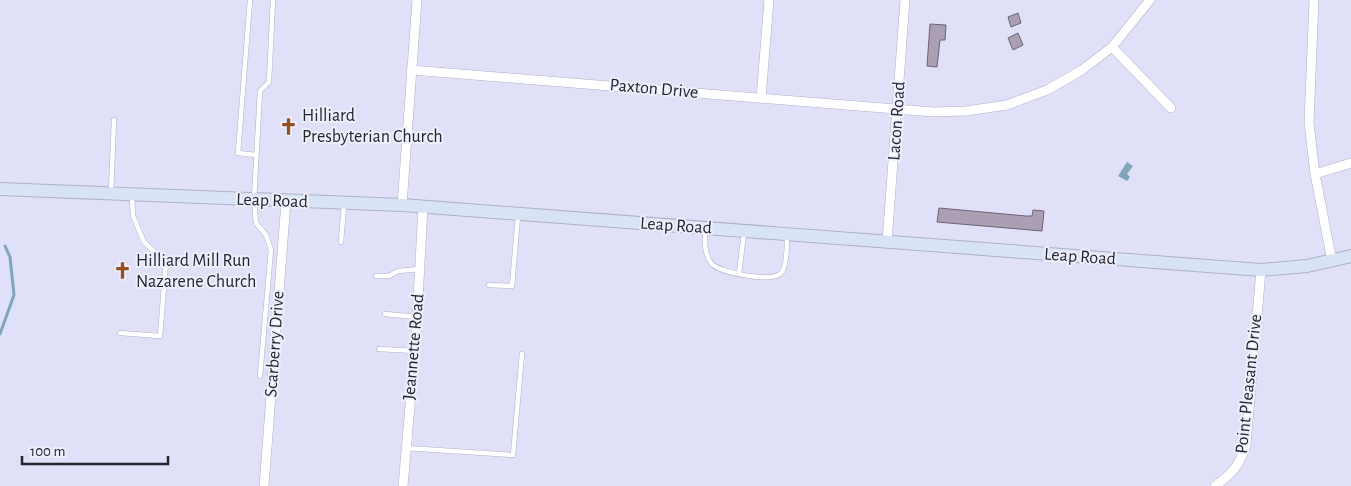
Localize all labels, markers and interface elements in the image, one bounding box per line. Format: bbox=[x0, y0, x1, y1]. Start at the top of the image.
street label: Paxton Drive bbox=[609, 76, 699, 102]
street label: Lacon Road bbox=[885, 81, 909, 161]
place label: Hilliard Presbyterian Church bbox=[302, 107, 443, 146]
church icon: Hilliard Presbyterian Church bbox=[278, 116, 298, 136]
street label: Leap Road bbox=[236, 191, 308, 211]
street label: Leap Road bbox=[640, 215, 712, 237]
street label: Leap Road bbox=[1044, 246, 1116, 268]
place label: Hilliard Mill Run Nazarene Church bbox=[136, 252, 256, 291]
church icon: Hilliard Mill Run Nazarene Church bbox=[112, 261, 132, 281]
street label: Scarberry Drive bbox=[262, 290, 288, 398]
street label: Jeannette Road bbox=[400, 293, 428, 401]
street label: Point Pleasant Drive bbox=[1233, 313, 1265, 455]
scale bar bbox=[22, 434, 169, 466]
text: 100 m bbox=[30, 444, 65, 459]

